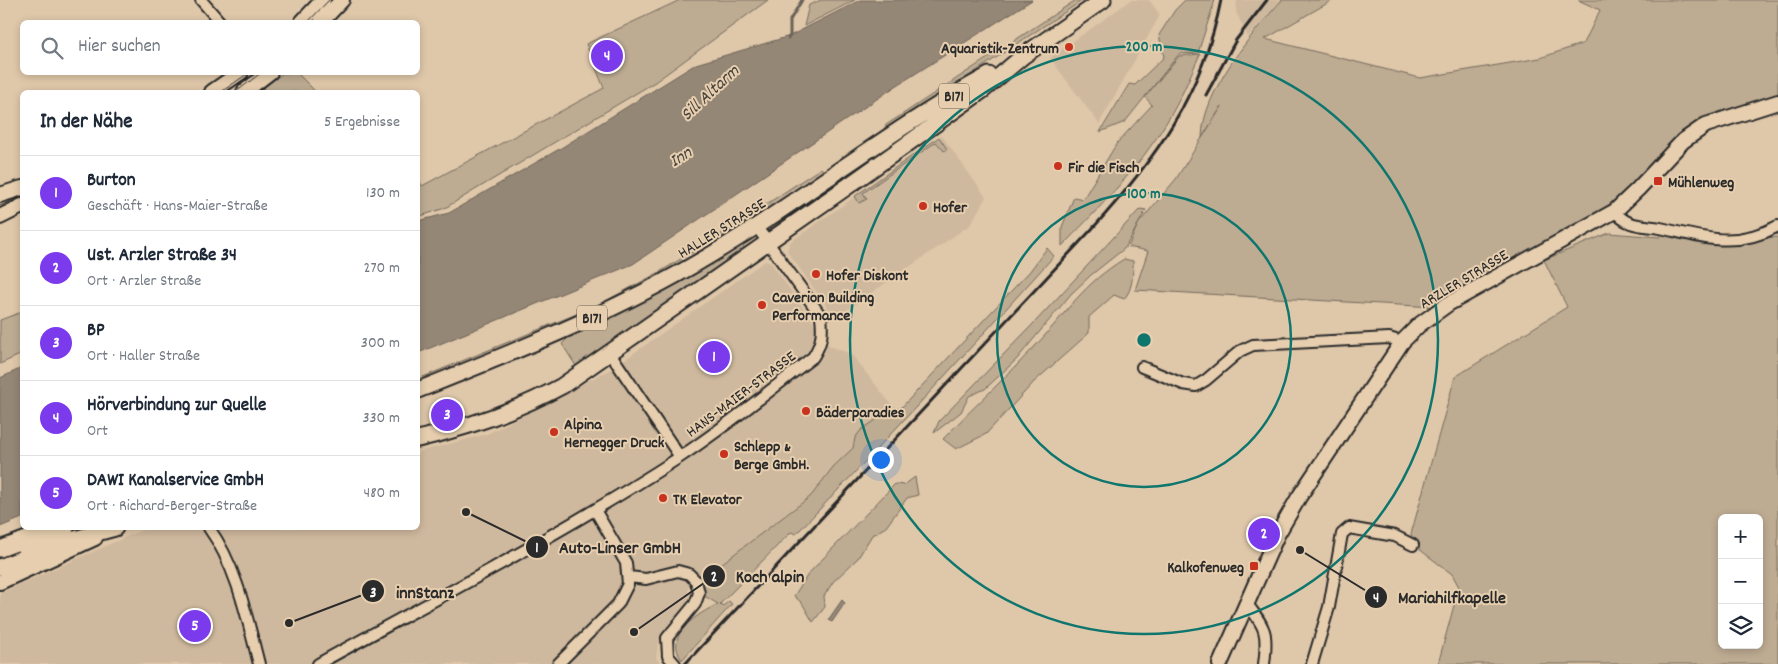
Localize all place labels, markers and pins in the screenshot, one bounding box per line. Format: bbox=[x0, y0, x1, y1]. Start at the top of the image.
pin: 4 bbox=[591, 37, 623, 75]
place label: Aquaristik-Zentrum bbox=[941, 38, 1059, 61]
marker: Aquaristik-Zentrum bbox=[1063, 41, 1075, 53]
place label: Fir die Fisch bbox=[1068, 157, 1139, 180]
marker: Fir die Fisch bbox=[1052, 160, 1064, 172]
place label: Mühlenweg bbox=[1668, 172, 1734, 195]
marker: Mühlenweg bbox=[1652, 175, 1664, 187]
place label: Hofer bbox=[933, 197, 968, 220]
marker: Hofer bbox=[917, 200, 929, 212]
place label: Hofer Diskont bbox=[826, 265, 909, 288]
marker: Hofer Diskont bbox=[810, 268, 822, 280]
place label: Caverion Building Performance bbox=[772, 287, 874, 328]
marker: Caverion Building Performance bbox=[756, 299, 768, 311]
centre of rings bbox=[1135, 331, 1153, 349]
pin: 1 bbox=[698, 338, 730, 376]
pin: 3 bbox=[431, 396, 463, 434]
place label: Bäderparadies bbox=[816, 402, 905, 425]
marker: Bäderparadies bbox=[800, 405, 812, 417]
place label: Alpina Hernegger Druck bbox=[564, 414, 665, 455]
marker: Alpina Hernegger Druck bbox=[548, 426, 560, 438]
place label: Schlepp & Berge GmbH. bbox=[734, 436, 809, 477]
marker: Schlepp & Berge GmbH. bbox=[718, 448, 730, 460]
place label: TK Elevator bbox=[673, 489, 743, 512]
marker: TK Elevator bbox=[657, 492, 669, 504]
pin: 2 bbox=[1248, 515, 1280, 553]
callout: Auto-Linser GmbH bbox=[524, 530, 691, 563]
place label: Kalkofenweg bbox=[1167, 557, 1244, 580]
callout: Koch alpin bbox=[701, 560, 815, 593]
marker: Kalkofenweg bbox=[1248, 560, 1260, 572]
callout: innStanz bbox=[361, 575, 464, 608]
callout: Mariahilfkapelle bbox=[1363, 580, 1516, 613]
pin: 5 bbox=[179, 607, 211, 645]

